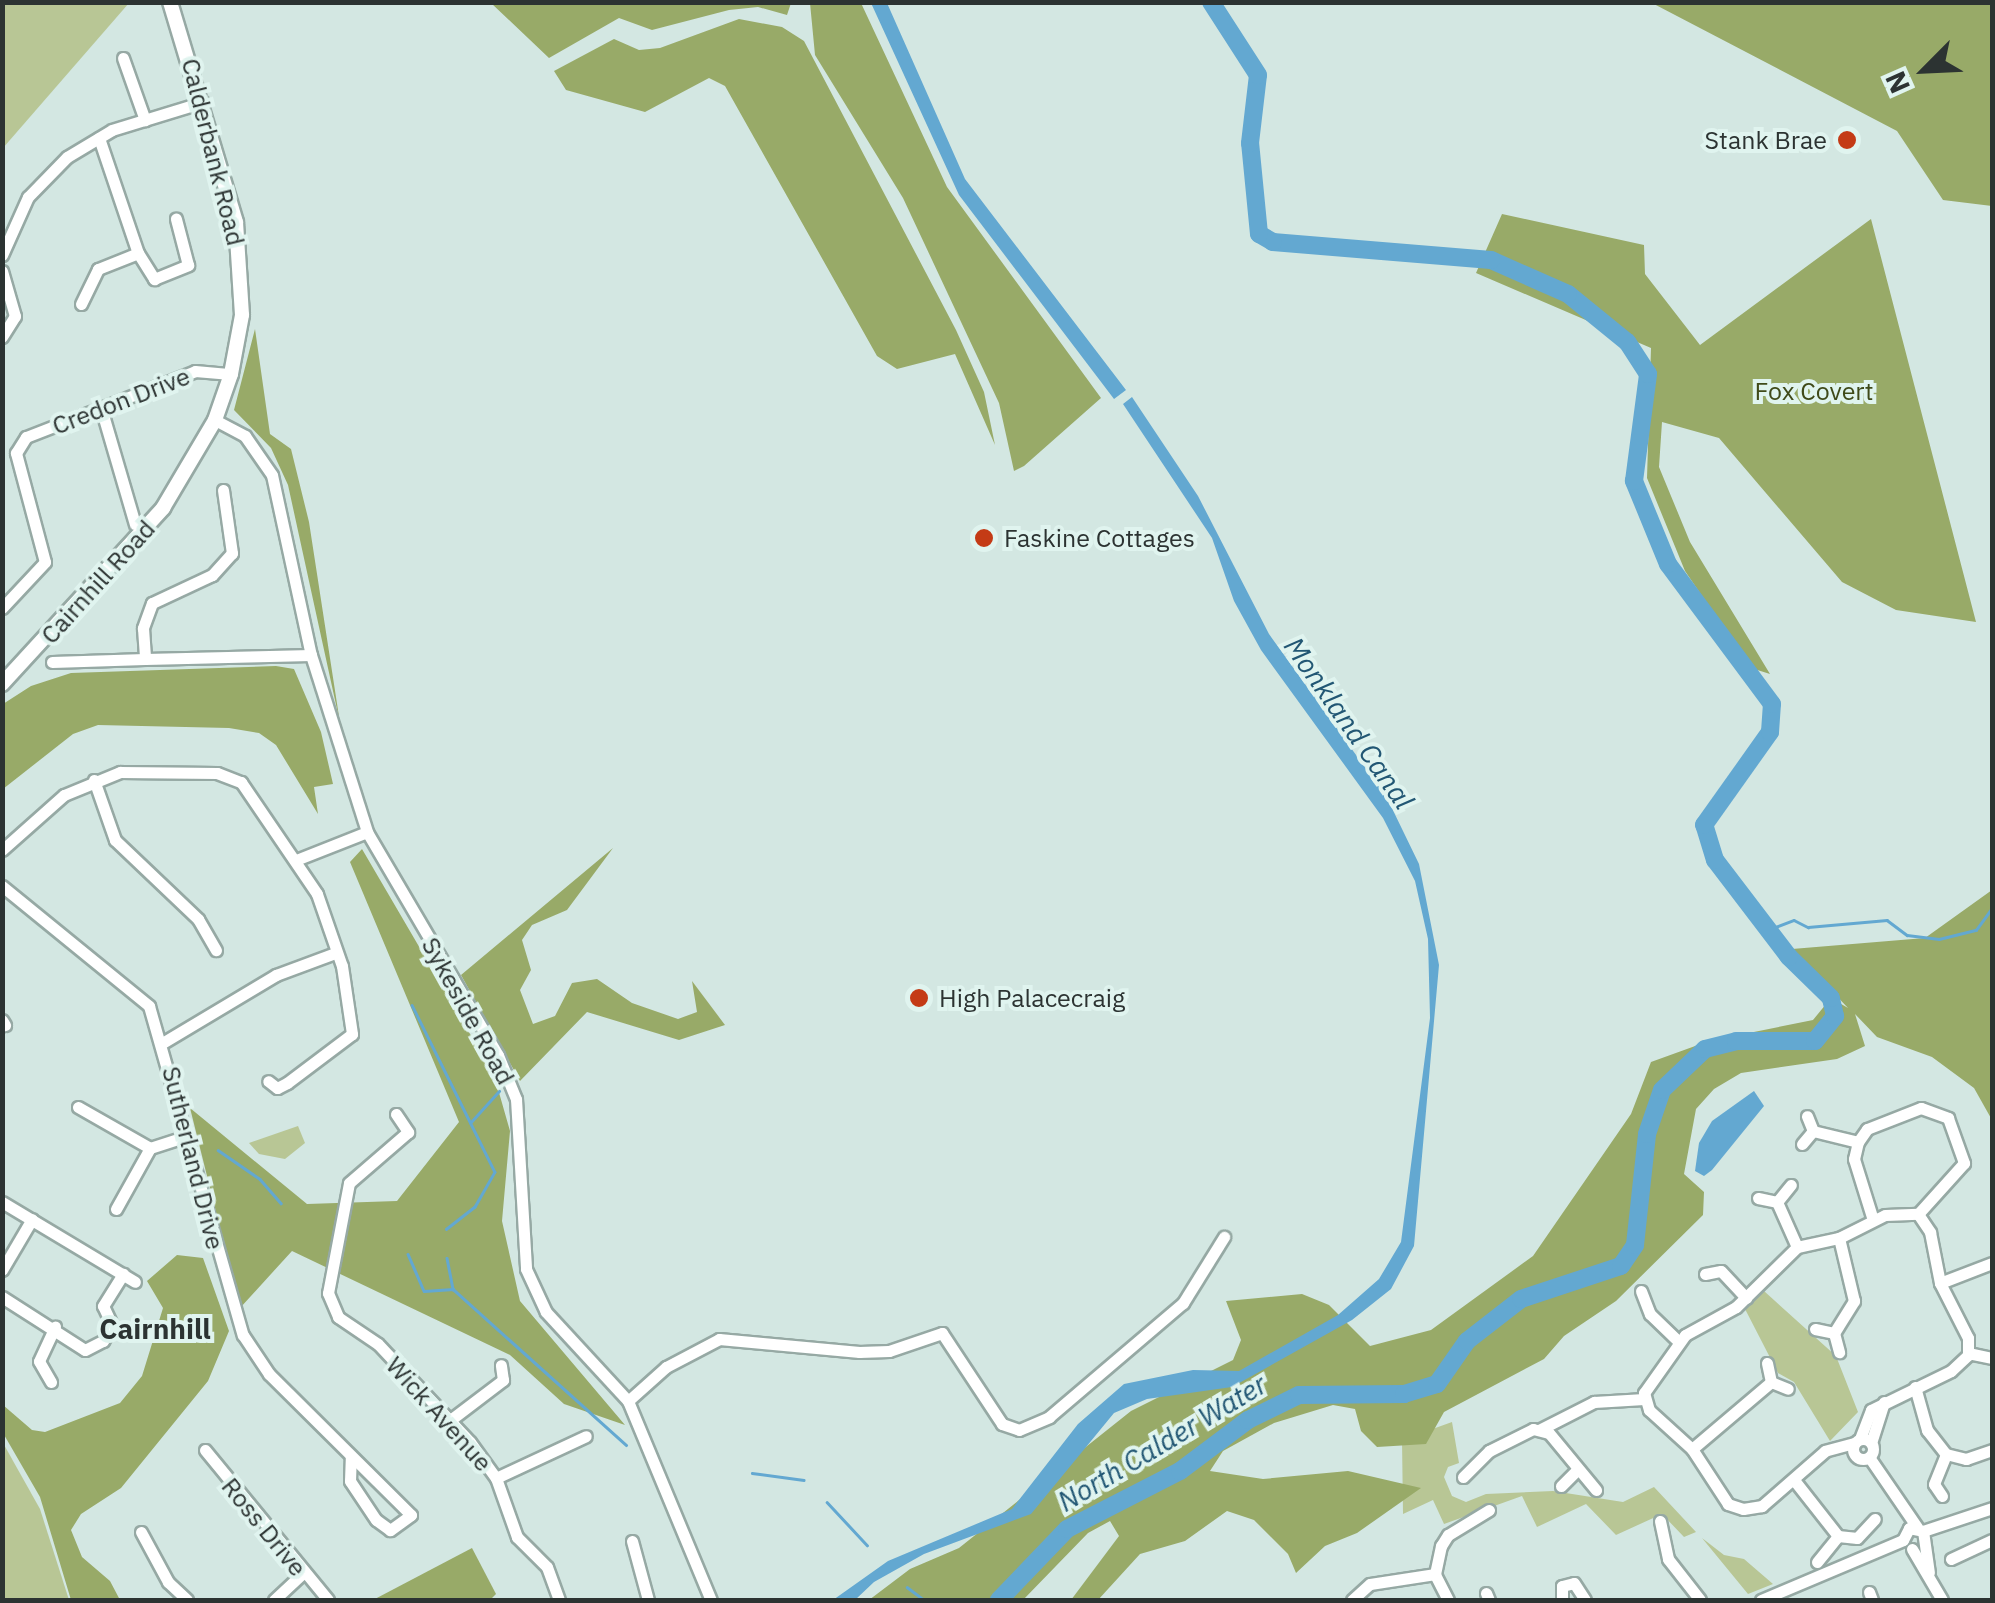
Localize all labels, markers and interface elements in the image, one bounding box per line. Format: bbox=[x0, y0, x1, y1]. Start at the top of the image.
north arrow bbox=[1875, 20, 1975, 120]
street label: Calderbank Road bbox=[175, 55, 251, 249]
text: N bbox=[1876, 66, 1918, 99]
place label: Stank Brae bbox=[1705, 125, 1827, 155]
marker: Stank Brae bbox=[1836, 129, 1858, 151]
street label: Credon Drive bbox=[48, 361, 194, 441]
park label: Fox Covert bbox=[1755, 376, 1873, 406]
street label: Cairnhill Road bbox=[35, 514, 161, 650]
place label: Faskine Cottages bbox=[1004, 523, 1195, 553]
marker: Faskine Cottages bbox=[973, 527, 995, 549]
water label: Monkland Canal bbox=[1277, 630, 1421, 816]
street label: Sykeside Road bbox=[415, 932, 521, 1090]
place label: High Palacecraig bbox=[939, 983, 1125, 1013]
marker: High Palacecraig bbox=[908, 987, 930, 1009]
street label: Sutherland Drive bbox=[156, 1063, 230, 1253]
district label: Cairnhill bbox=[99, 1312, 211, 1346]
street label: Wick Avenue bbox=[380, 1351, 498, 1477]
water label: North Calder Water bbox=[1052, 1367, 1272, 1519]
street label: Ross Drive bbox=[215, 1472, 313, 1582]

